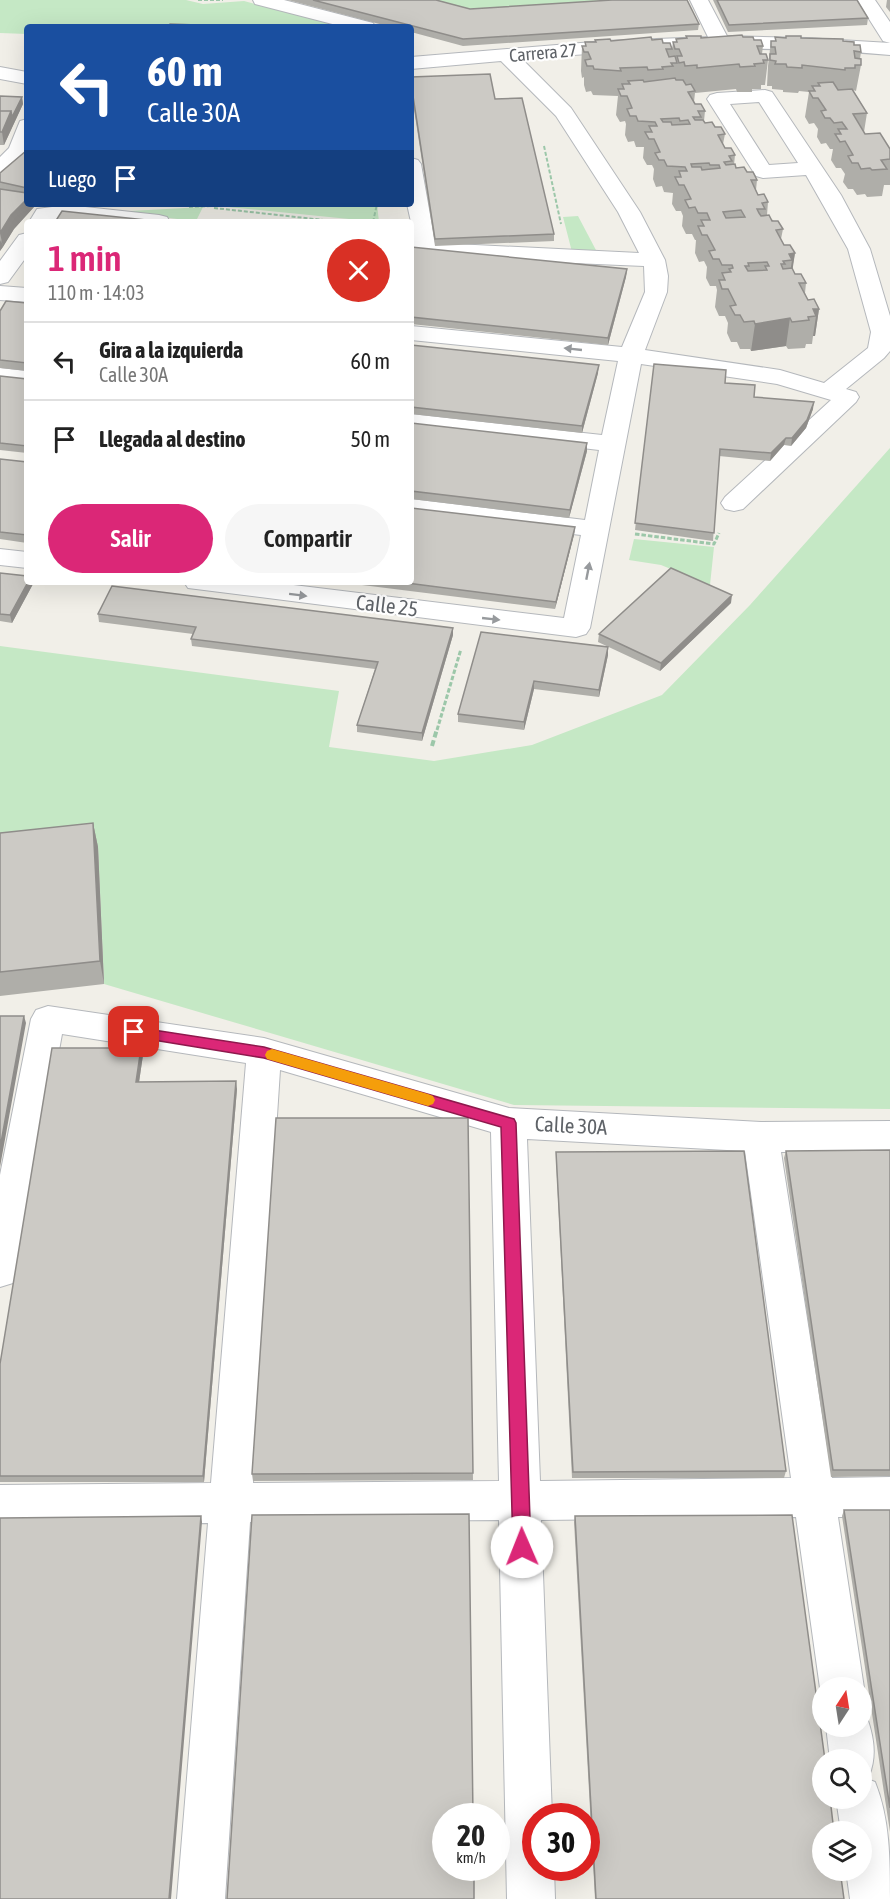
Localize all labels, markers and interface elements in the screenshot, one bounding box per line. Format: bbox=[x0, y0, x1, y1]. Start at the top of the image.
street label: Carrera 27 bbox=[508, 39, 578, 66]
text: 60 m bbox=[147, 47, 222, 95]
icon: left bbox=[48, 48, 126, 126]
text: Calle 30A bbox=[147, 97, 240, 128]
icon: arrive bbox=[109, 162, 142, 195]
text: Luego bbox=[48, 166, 97, 192]
text: 1 min bbox=[48, 237, 122, 279]
button: close bbox=[327, 239, 390, 302]
text: 110 m · 14:03 bbox=[48, 281, 145, 304]
text: Gira a la izquierda bbox=[99, 337, 243, 363]
one-way arrow bbox=[563, 344, 582, 354]
icon: left bbox=[48, 345, 81, 378]
text: 60 m bbox=[350, 348, 390, 374]
text: Calle 30A bbox=[99, 363, 168, 386]
icon: arrive bbox=[48, 423, 81, 456]
text: Llegada al destino bbox=[99, 426, 246, 452]
text: 50 m bbox=[350, 426, 390, 452]
button: Salir bbox=[48, 504, 213, 573]
button: Compartir bbox=[225, 504, 390, 573]
one-way arrow bbox=[584, 561, 593, 580]
street label: Calle 25 bbox=[355, 589, 420, 621]
one-way arrow bbox=[288, 590, 307, 599]
one-way arrow bbox=[482, 614, 501, 624]
pin bbox=[108, 1006, 159, 1057]
icon: arrive bbox=[117, 1015, 150, 1048]
street label: Calle 30A bbox=[534, 1111, 609, 1139]
position arrow bbox=[490, 1515, 554, 1579]
north arrow bbox=[812, 1677, 872, 1737]
map controls bbox=[812, 1677, 872, 1881]
button: search bbox=[812, 1749, 872, 1809]
speed limit sign: 30 bbox=[522, 1803, 600, 1881]
text: 20 bbox=[457, 1818, 485, 1852]
button: layers bbox=[812, 1821, 872, 1881]
text: km/h bbox=[456, 1849, 486, 1866]

